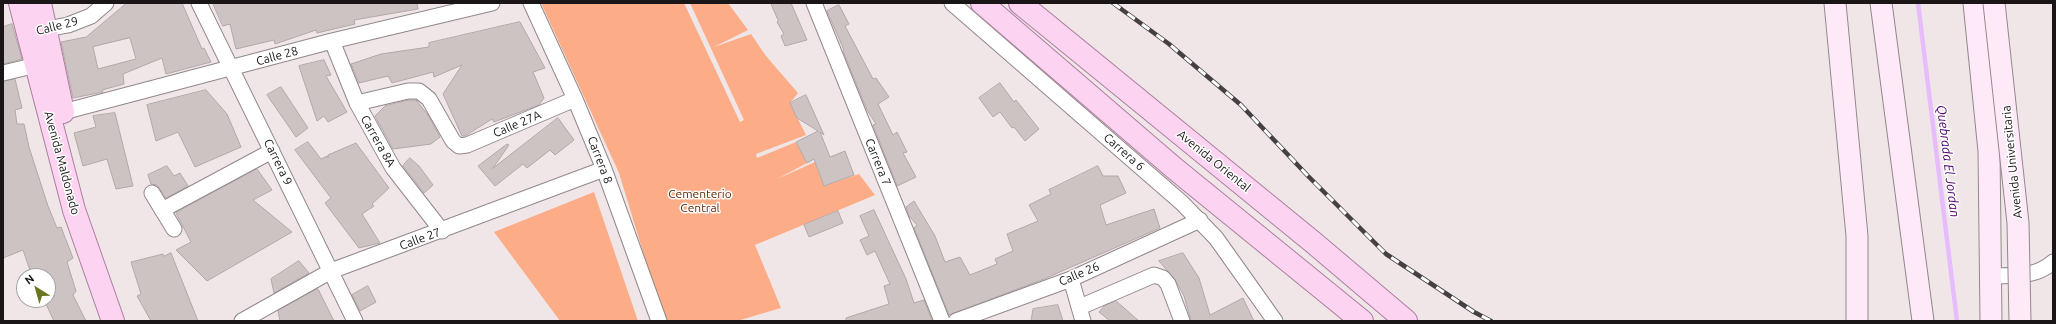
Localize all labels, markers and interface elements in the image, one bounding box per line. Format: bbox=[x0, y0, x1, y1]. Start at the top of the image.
street label: Calle 29 bbox=[35, 14, 79, 38]
street label: Calle 28 bbox=[254, 44, 300, 68]
water label: Quebrada El Jordan bbox=[1933, 104, 1963, 218]
street label: Avenida Universitaria bbox=[1999, 105, 2025, 219]
street label: Calle 27A bbox=[491, 108, 543, 140]
street label: Avenida Maldonado bbox=[41, 110, 83, 216]
street label: Carrera 8A bbox=[357, 113, 399, 169]
street label: Avenida Oriental bbox=[1174, 127, 1254, 195]
street label: Carrera 6 bbox=[1101, 130, 1147, 174]
street label: Carrera 8 bbox=[584, 134, 616, 186]
street label: Carrera 7 bbox=[862, 136, 894, 188]
street label: Carrera 9 bbox=[261, 137, 295, 187]
park label: Cementerio Central bbox=[668, 187, 732, 215]
street label: Calle 27 bbox=[397, 225, 443, 253]
street label: Calle 26 bbox=[1057, 259, 1101, 289]
north arrow bbox=[16, 268, 56, 308]
text: N bbox=[22, 272, 36, 286]

